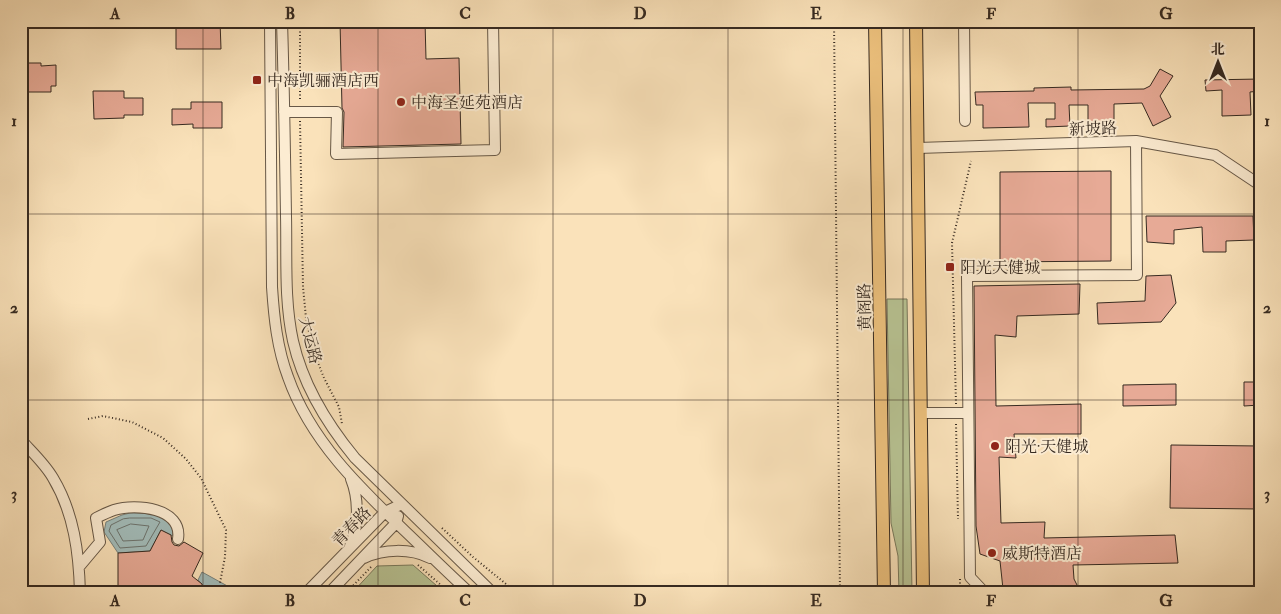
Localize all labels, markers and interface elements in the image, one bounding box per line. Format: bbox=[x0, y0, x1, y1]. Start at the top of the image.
text: A bbox=[109, 4, 121, 24]
text: B bbox=[285, 4, 295, 24]
text: C bbox=[459, 4, 471, 24]
text: D bbox=[633, 4, 647, 24]
text: E bbox=[810, 4, 822, 24]
text: F bbox=[986, 4, 996, 24]
text: G bbox=[1159, 4, 1173, 24]
north arrow bbox=[1194, 38, 1244, 88]
text: 北 bbox=[1211, 41, 1225, 58]
place label: 中海凯骊酒店西 bbox=[267, 71, 379, 91]
marker: 中海凯骊酒店西 bbox=[251, 74, 263, 86]
place label: 中海圣延苑酒店 bbox=[411, 93, 523, 113]
marker: 中海圣延苑酒店 bbox=[395, 96, 407, 108]
text: 1 bbox=[11, 111, 17, 131]
text: 1 bbox=[1264, 111, 1270, 131]
street label: 新坡路 bbox=[1069, 118, 1117, 140]
place label: 阳光天健城 bbox=[960, 258, 1040, 278]
marker: 阳光天健城 bbox=[944, 261, 956, 273]
street label: 黄阁路 bbox=[855, 283, 875, 331]
text: 2 bbox=[10, 298, 18, 318]
text: 2 bbox=[1263, 298, 1271, 318]
street label: 大运路 bbox=[295, 315, 326, 366]
place label: 阳光·天健城 bbox=[1005, 437, 1088, 457]
marker: 阳光·天健城 bbox=[989, 440, 1001, 452]
text: 3 bbox=[11, 484, 17, 504]
text: 3 bbox=[1264, 484, 1270, 504]
street label: 青春路 bbox=[328, 502, 376, 551]
place label: 威斯特酒店 bbox=[1002, 544, 1082, 564]
marker: 威斯特酒店 bbox=[986, 547, 998, 559]
text: A bbox=[109, 591, 121, 611]
text: B bbox=[285, 591, 295, 611]
text: C bbox=[459, 591, 471, 611]
text: D bbox=[633, 591, 647, 611]
text: E bbox=[810, 591, 822, 611]
text: F bbox=[986, 591, 996, 611]
text: G bbox=[1159, 591, 1173, 611]

